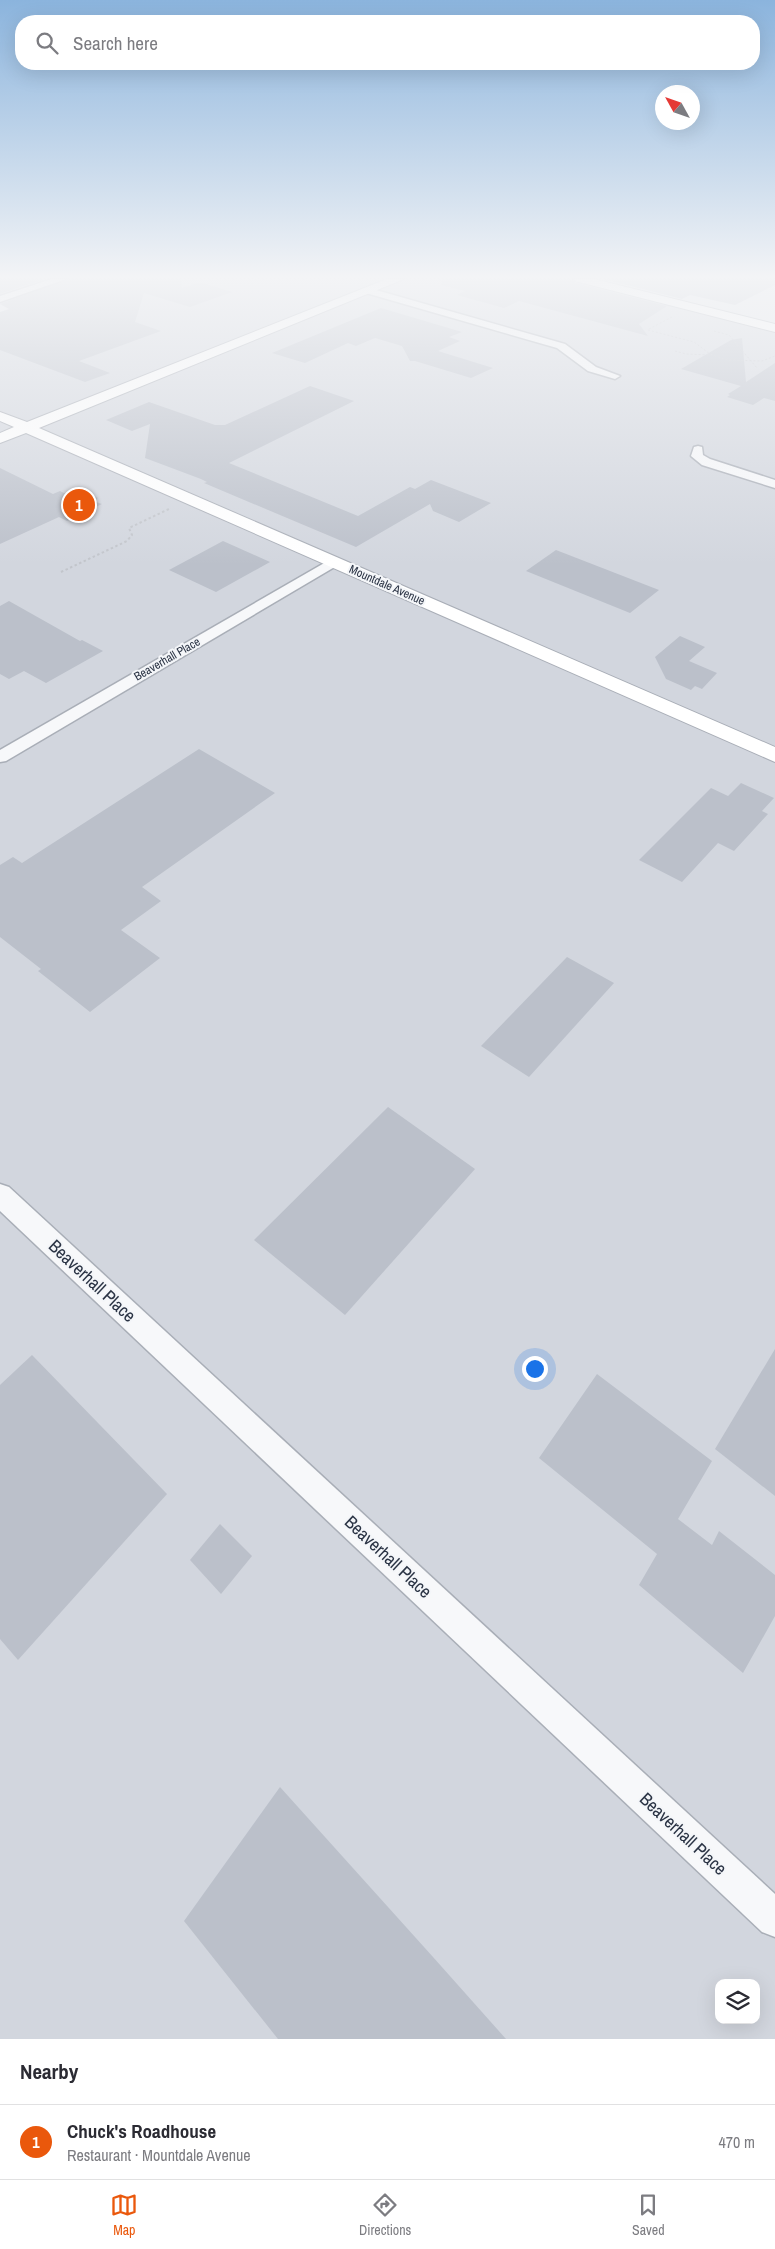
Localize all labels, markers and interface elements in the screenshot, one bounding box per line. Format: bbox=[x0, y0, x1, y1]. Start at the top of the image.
search box bbox=[15, 15, 760, 70]
icon: search bbox=[33, 29, 61, 57]
text: Search here bbox=[73, 30, 158, 56]
north arrow bbox=[655, 85, 700, 130]
pin: 1 bbox=[63, 486, 95, 524]
street label: Mountdale Avenue bbox=[347, 561, 427, 609]
street label: Beaverhall Place bbox=[131, 634, 203, 684]
street label: Beaverhall Place bbox=[43, 1234, 141, 1328]
your location bbox=[522, 1356, 548, 1382]
street label: Beaverhall Place bbox=[339, 1510, 437, 1604]
street label: Beaverhall Place bbox=[634, 1787, 732, 1881]
map controls bbox=[715, 1979, 760, 2024]
button: layers bbox=[715, 1979, 760, 2024]
text: Nearby bbox=[20, 2057, 78, 2086]
text: Chuck's Roadhouse bbox=[67, 2118, 216, 2144]
text: 1 bbox=[32, 2131, 40, 2153]
text: 470 m bbox=[719, 2131, 755, 2153]
text: Restaurant · Mountdale Avenue bbox=[67, 2144, 251, 2166]
tab: Map bbox=[110, 2191, 138, 2239]
tab: Directions bbox=[359, 2191, 411, 2239]
tab: Saved bbox=[632, 2191, 665, 2239]

